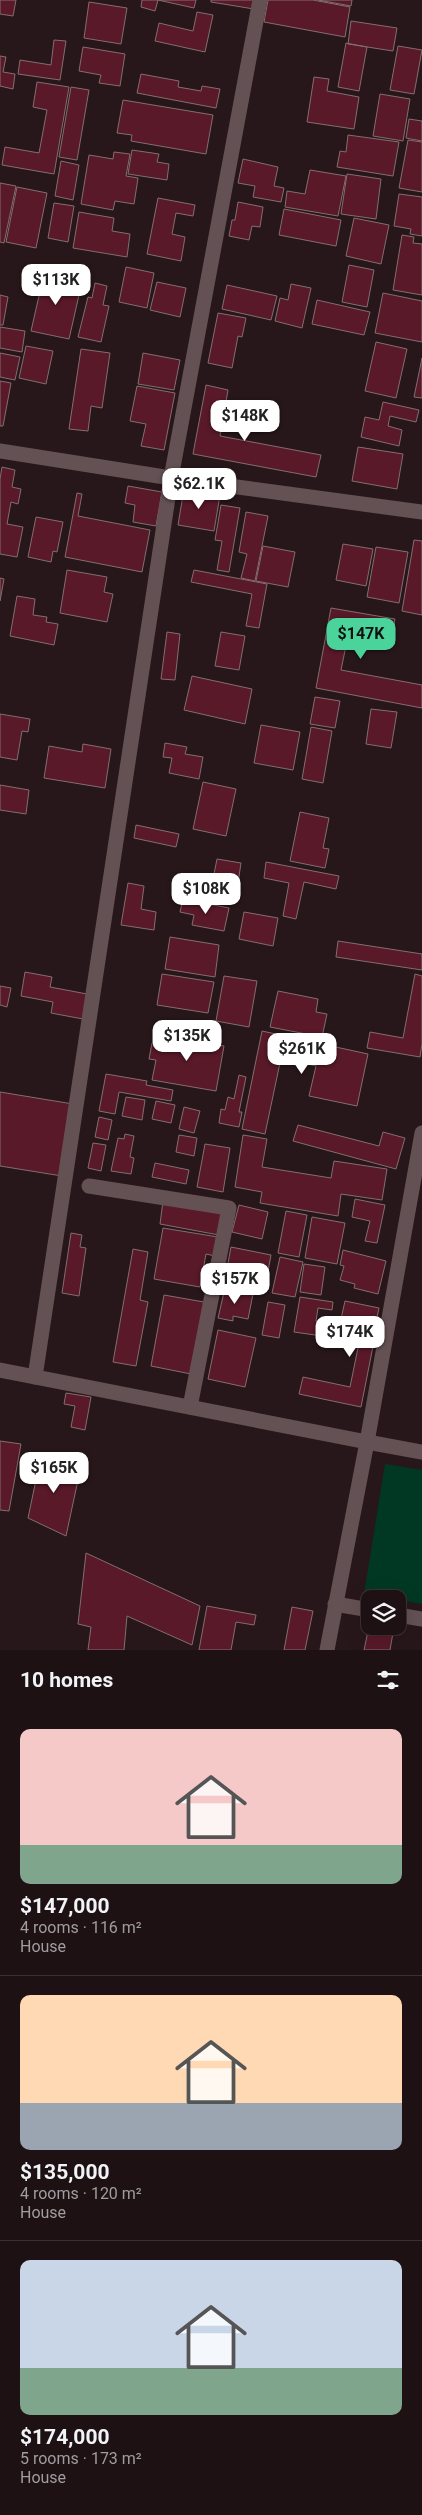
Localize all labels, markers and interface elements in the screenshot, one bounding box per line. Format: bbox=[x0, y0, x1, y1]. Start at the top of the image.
pin: $113K bbox=[21, 264, 91, 306]
text: $113K bbox=[33, 270, 79, 289]
pin: $148K bbox=[210, 400, 280, 442]
text: $148K bbox=[222, 406, 268, 425]
pin: $62.1K bbox=[158, 468, 240, 510]
text: $62.1K bbox=[173, 474, 225, 493]
pin: $147K bbox=[326, 618, 396, 660]
text: $147K bbox=[338, 624, 384, 643]
pin: $108K bbox=[171, 872, 241, 915]
text: $108K bbox=[183, 879, 229, 898]
pin: $135K bbox=[152, 1020, 222, 1062]
text: $135K bbox=[164, 1026, 210, 1045]
pin: $261K bbox=[267, 1032, 337, 1075]
text: $261K bbox=[279, 1039, 325, 1058]
pin: $157K bbox=[200, 1262, 270, 1305]
text: $157K bbox=[212, 1269, 258, 1288]
pin: $174K bbox=[315, 1316, 385, 1358]
text: $174K bbox=[327, 1322, 373, 1341]
pin: $165K bbox=[19, 1452, 89, 1494]
text: $165K bbox=[31, 1458, 77, 1477]
map controls bbox=[361, 1590, 406, 1635]
button: layers bbox=[361, 1590, 406, 1635]
icon: filters bbox=[374, 1666, 402, 1694]
text: 10 homes bbox=[20, 1668, 113, 1692]
icon: home bbox=[166, 1762, 256, 1852]
text: $147,000 bbox=[20, 1894, 110, 1918]
text: 4 rooms · 116 m² bbox=[20, 1918, 142, 1937]
text: House bbox=[20, 1937, 66, 1956]
icon: home bbox=[166, 2027, 256, 2117]
text: $135,000 bbox=[20, 2160, 110, 2184]
text: 4 rooms · 120 m² bbox=[20, 2184, 142, 2203]
text: House bbox=[20, 2203, 66, 2222]
icon: home bbox=[166, 2292, 256, 2382]
text: $174,000 bbox=[20, 2425, 110, 2449]
text: 5 rooms · 173 m² bbox=[20, 2449, 142, 2468]
text: House bbox=[20, 2468, 66, 2487]

